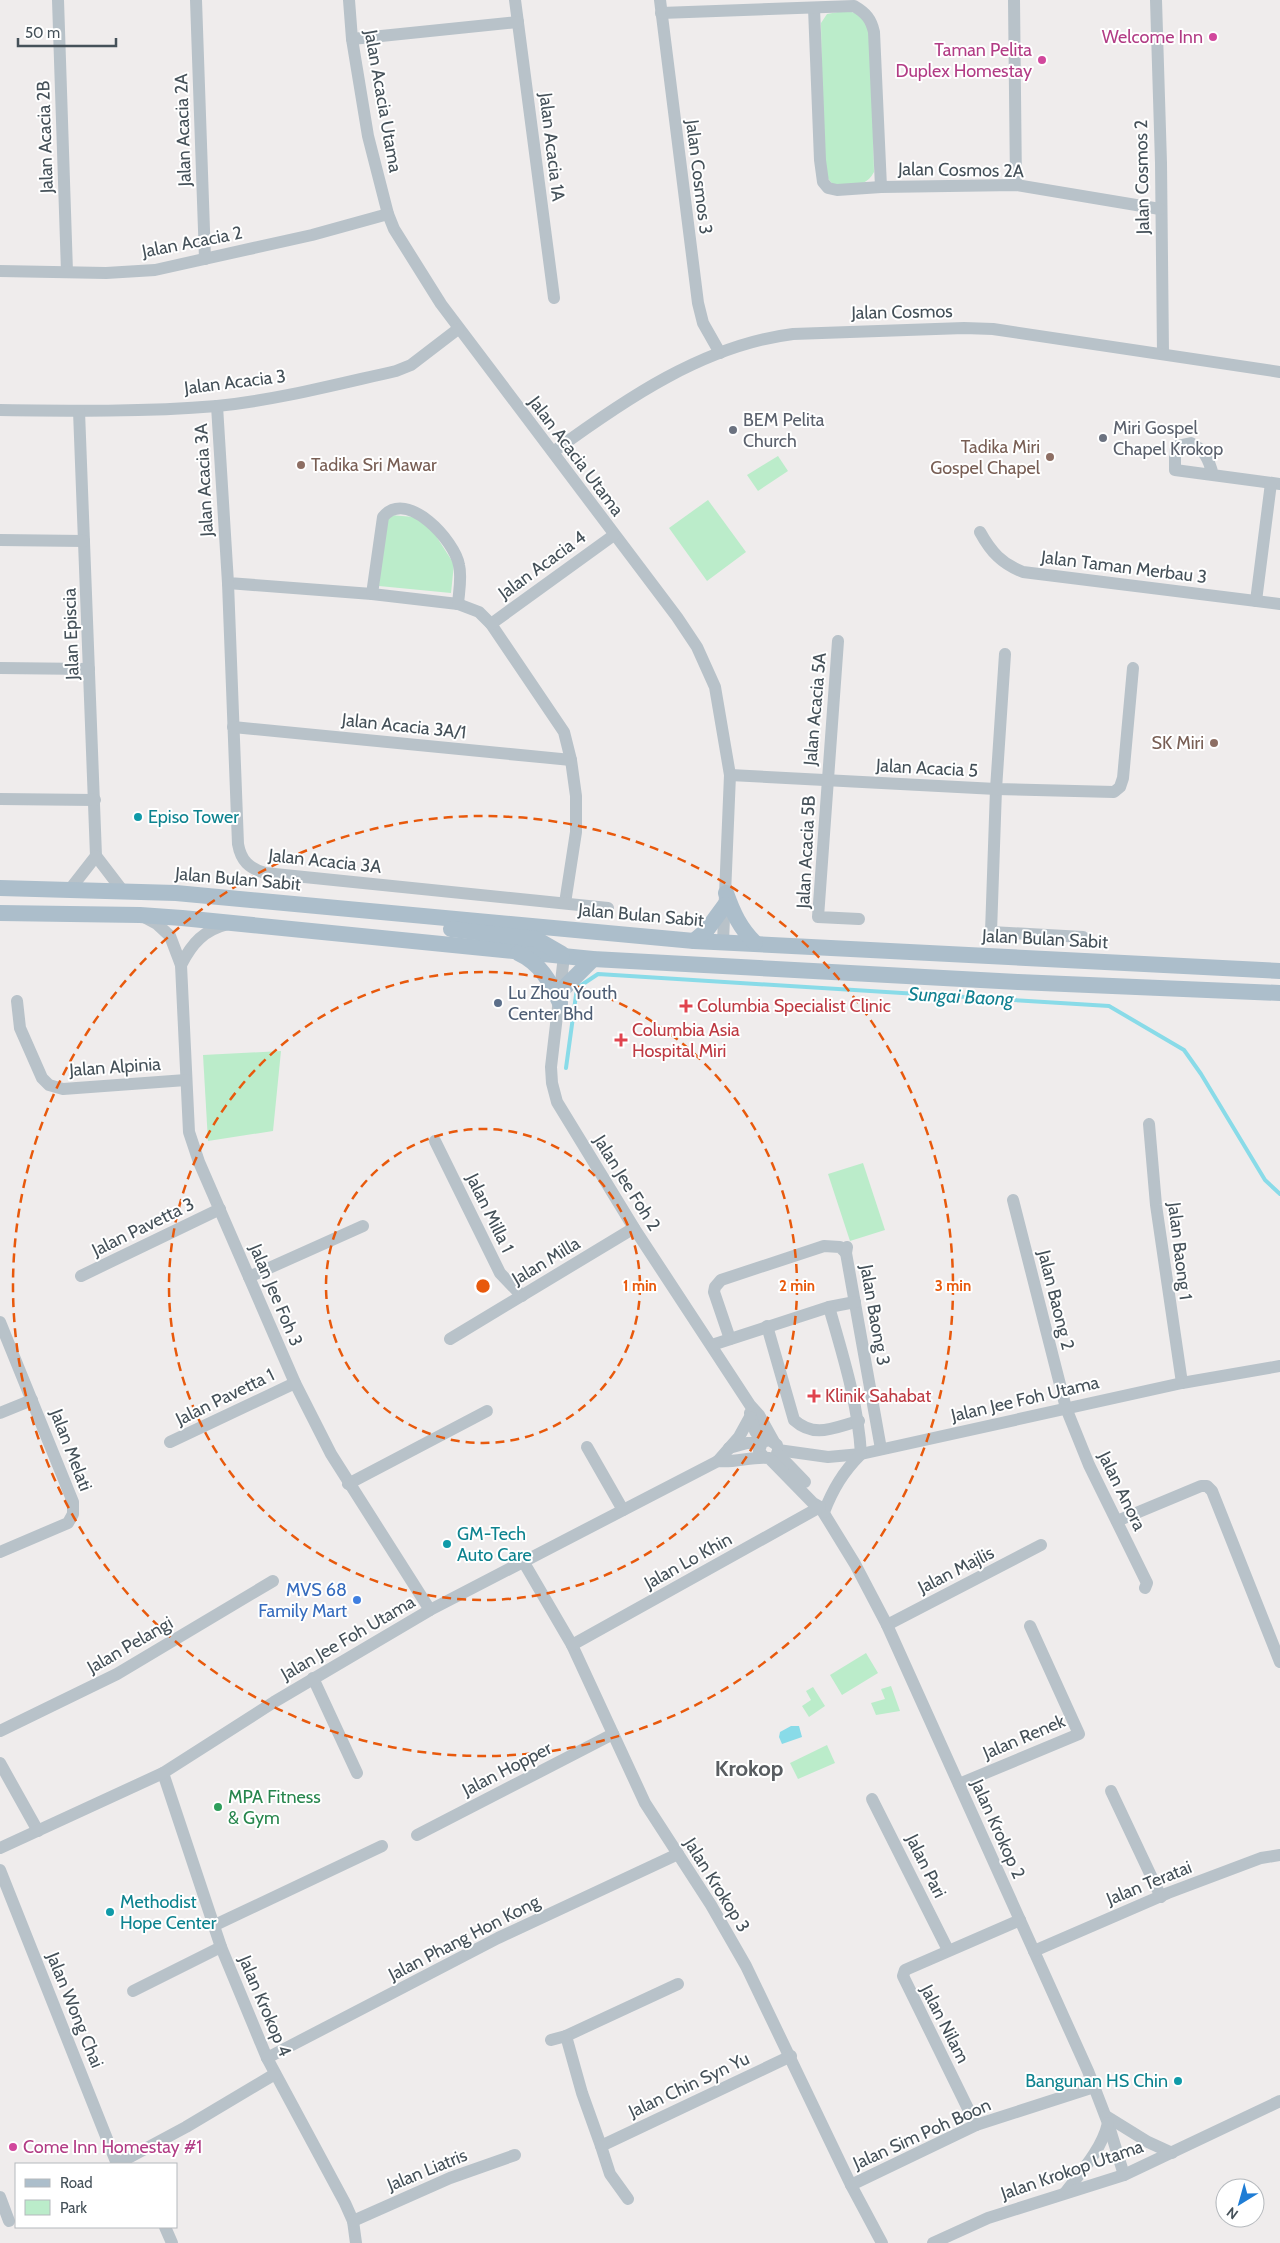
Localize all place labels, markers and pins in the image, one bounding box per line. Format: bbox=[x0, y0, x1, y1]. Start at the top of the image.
place label: Welcome Inn bbox=[1102, 26, 1203, 48]
marker: Welcome Inn bbox=[1207, 31, 1219, 43]
place label: Taman Pelita Duplex Homestay bbox=[895, 39, 1032, 82]
marker: Taman Pelita Duplex Homestay bbox=[1036, 54, 1048, 66]
place label: BEM Pelita Church bbox=[743, 409, 825, 452]
place label: Miri Gospel Chapel Krokop bbox=[1113, 417, 1223, 460]
marker: BEM Pelita Church bbox=[727, 424, 739, 436]
marker: Miri Gospel Chapel Krokop bbox=[1097, 432, 1109, 444]
place label: Tadika Miri Gospel Chapel bbox=[930, 436, 1041, 479]
marker: Tadika Miri Gospel Chapel bbox=[1044, 451, 1056, 463]
place label: Tadika Sri Mawar bbox=[311, 454, 437, 476]
marker: Tadika Sri Mawar bbox=[295, 459, 307, 471]
place label: SK Miri bbox=[1151, 732, 1204, 754]
marker: SK Miri bbox=[1208, 737, 1220, 749]
place label: Episo Tower bbox=[148, 806, 239, 828]
marker: Episo Tower bbox=[132, 811, 144, 823]
place label: Lu Zhou Youth Center Bhd bbox=[508, 982, 617, 1025]
place label: Columbia Specialist Clinic bbox=[697, 995, 891, 1017]
marker: Lu Zhou Youth Center Bhd bbox=[492, 997, 504, 1009]
marker: Columbia Specialist Clinic bbox=[679, 999, 693, 1013]
place label: Columbia Asia Hospital Miri bbox=[632, 1019, 740, 1062]
marker: Columbia Asia Hospital Miri bbox=[614, 1033, 628, 1047]
centre of rings bbox=[474, 1277, 492, 1295]
place label: Klinik Sahabat bbox=[825, 1385, 931, 1407]
marker: Klinik Sahabat bbox=[807, 1389, 821, 1403]
place label: GM-Tech Auto Care bbox=[457, 1523, 532, 1566]
marker: GM-Tech Auto Care bbox=[441, 1538, 453, 1550]
place label: MVS 68 Family Mart bbox=[258, 1579, 347, 1622]
marker: MVS 68 Family Mart bbox=[351, 1594, 363, 1606]
place label: MPA Fitness & Gym bbox=[228, 1786, 321, 1829]
marker: MPA Fitness & Gym bbox=[212, 1801, 224, 1813]
place label: Methodist Hope Center bbox=[120, 1891, 217, 1934]
marker: Methodist Hope Center bbox=[104, 1906, 116, 1918]
place label: Bangunan HS Chin bbox=[1025, 2070, 1168, 2092]
marker: Bangunan HS Chin bbox=[1172, 2075, 1184, 2087]
place label: Come Inn Homestay #1 bbox=[23, 2136, 202, 2158]
marker: Come Inn Homestay #1 bbox=[7, 2141, 19, 2153]

